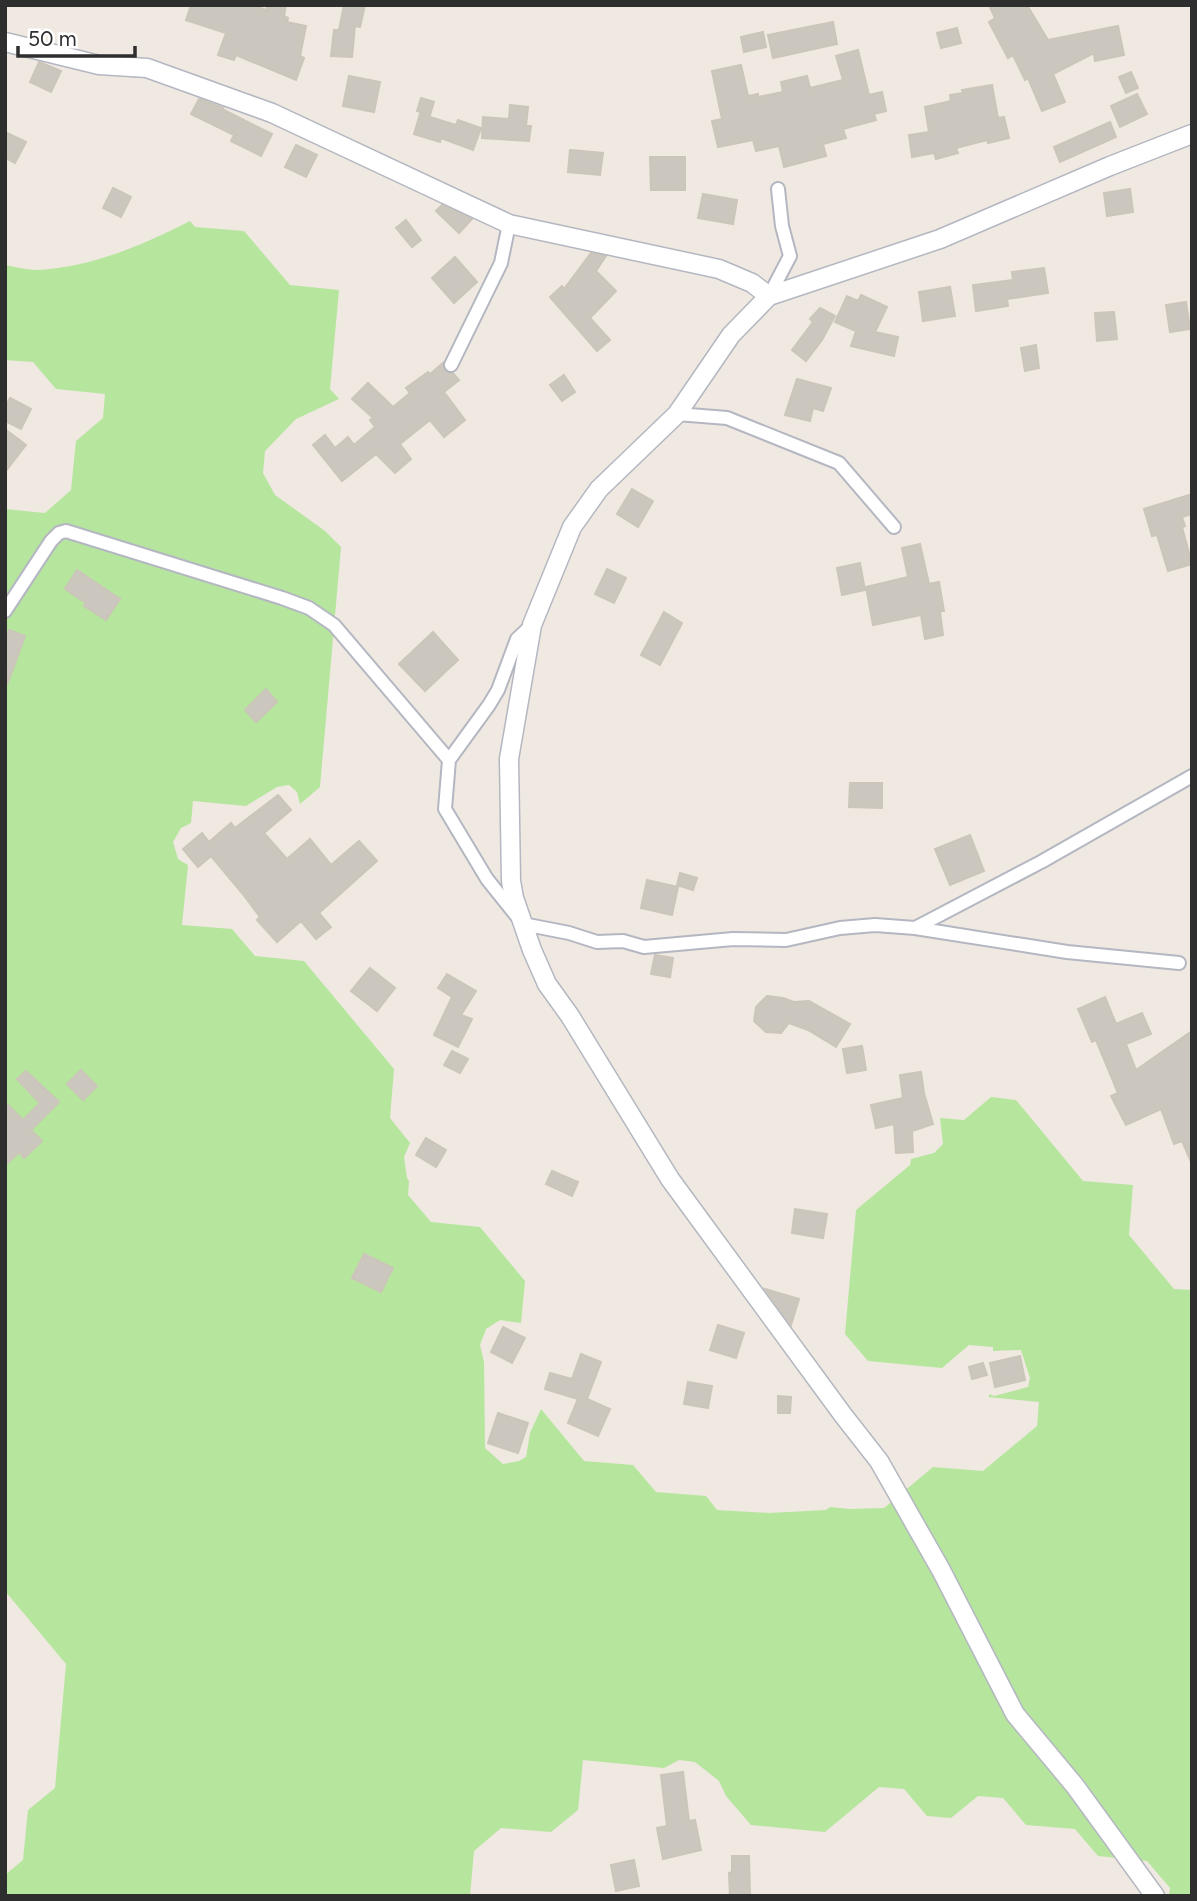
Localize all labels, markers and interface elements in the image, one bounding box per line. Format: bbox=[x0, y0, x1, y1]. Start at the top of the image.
scale bar bbox=[18, 14, 135, 58]
text: 50 m bbox=[28, 26, 77, 51]

